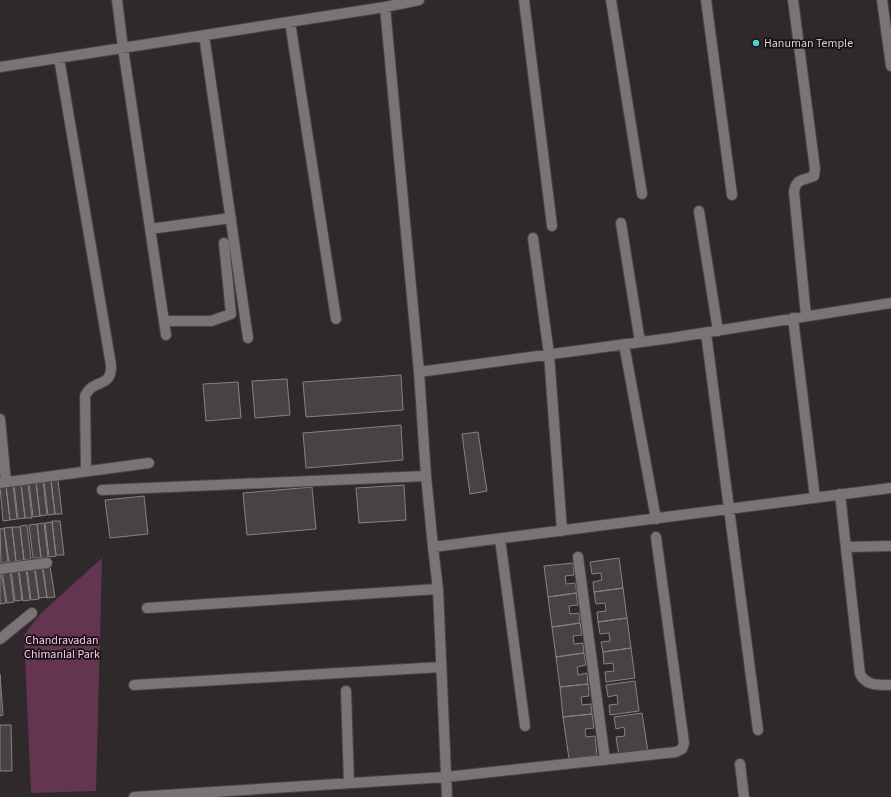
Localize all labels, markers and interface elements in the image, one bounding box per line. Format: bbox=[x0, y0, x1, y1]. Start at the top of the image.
place label: Hanuman Temple bbox=[764, 35, 853, 52]
marker: Hanuman Temple bbox=[751, 38, 761, 48]
park label: Chandravadan Chimanlal Park bbox=[24, 632, 100, 663]

